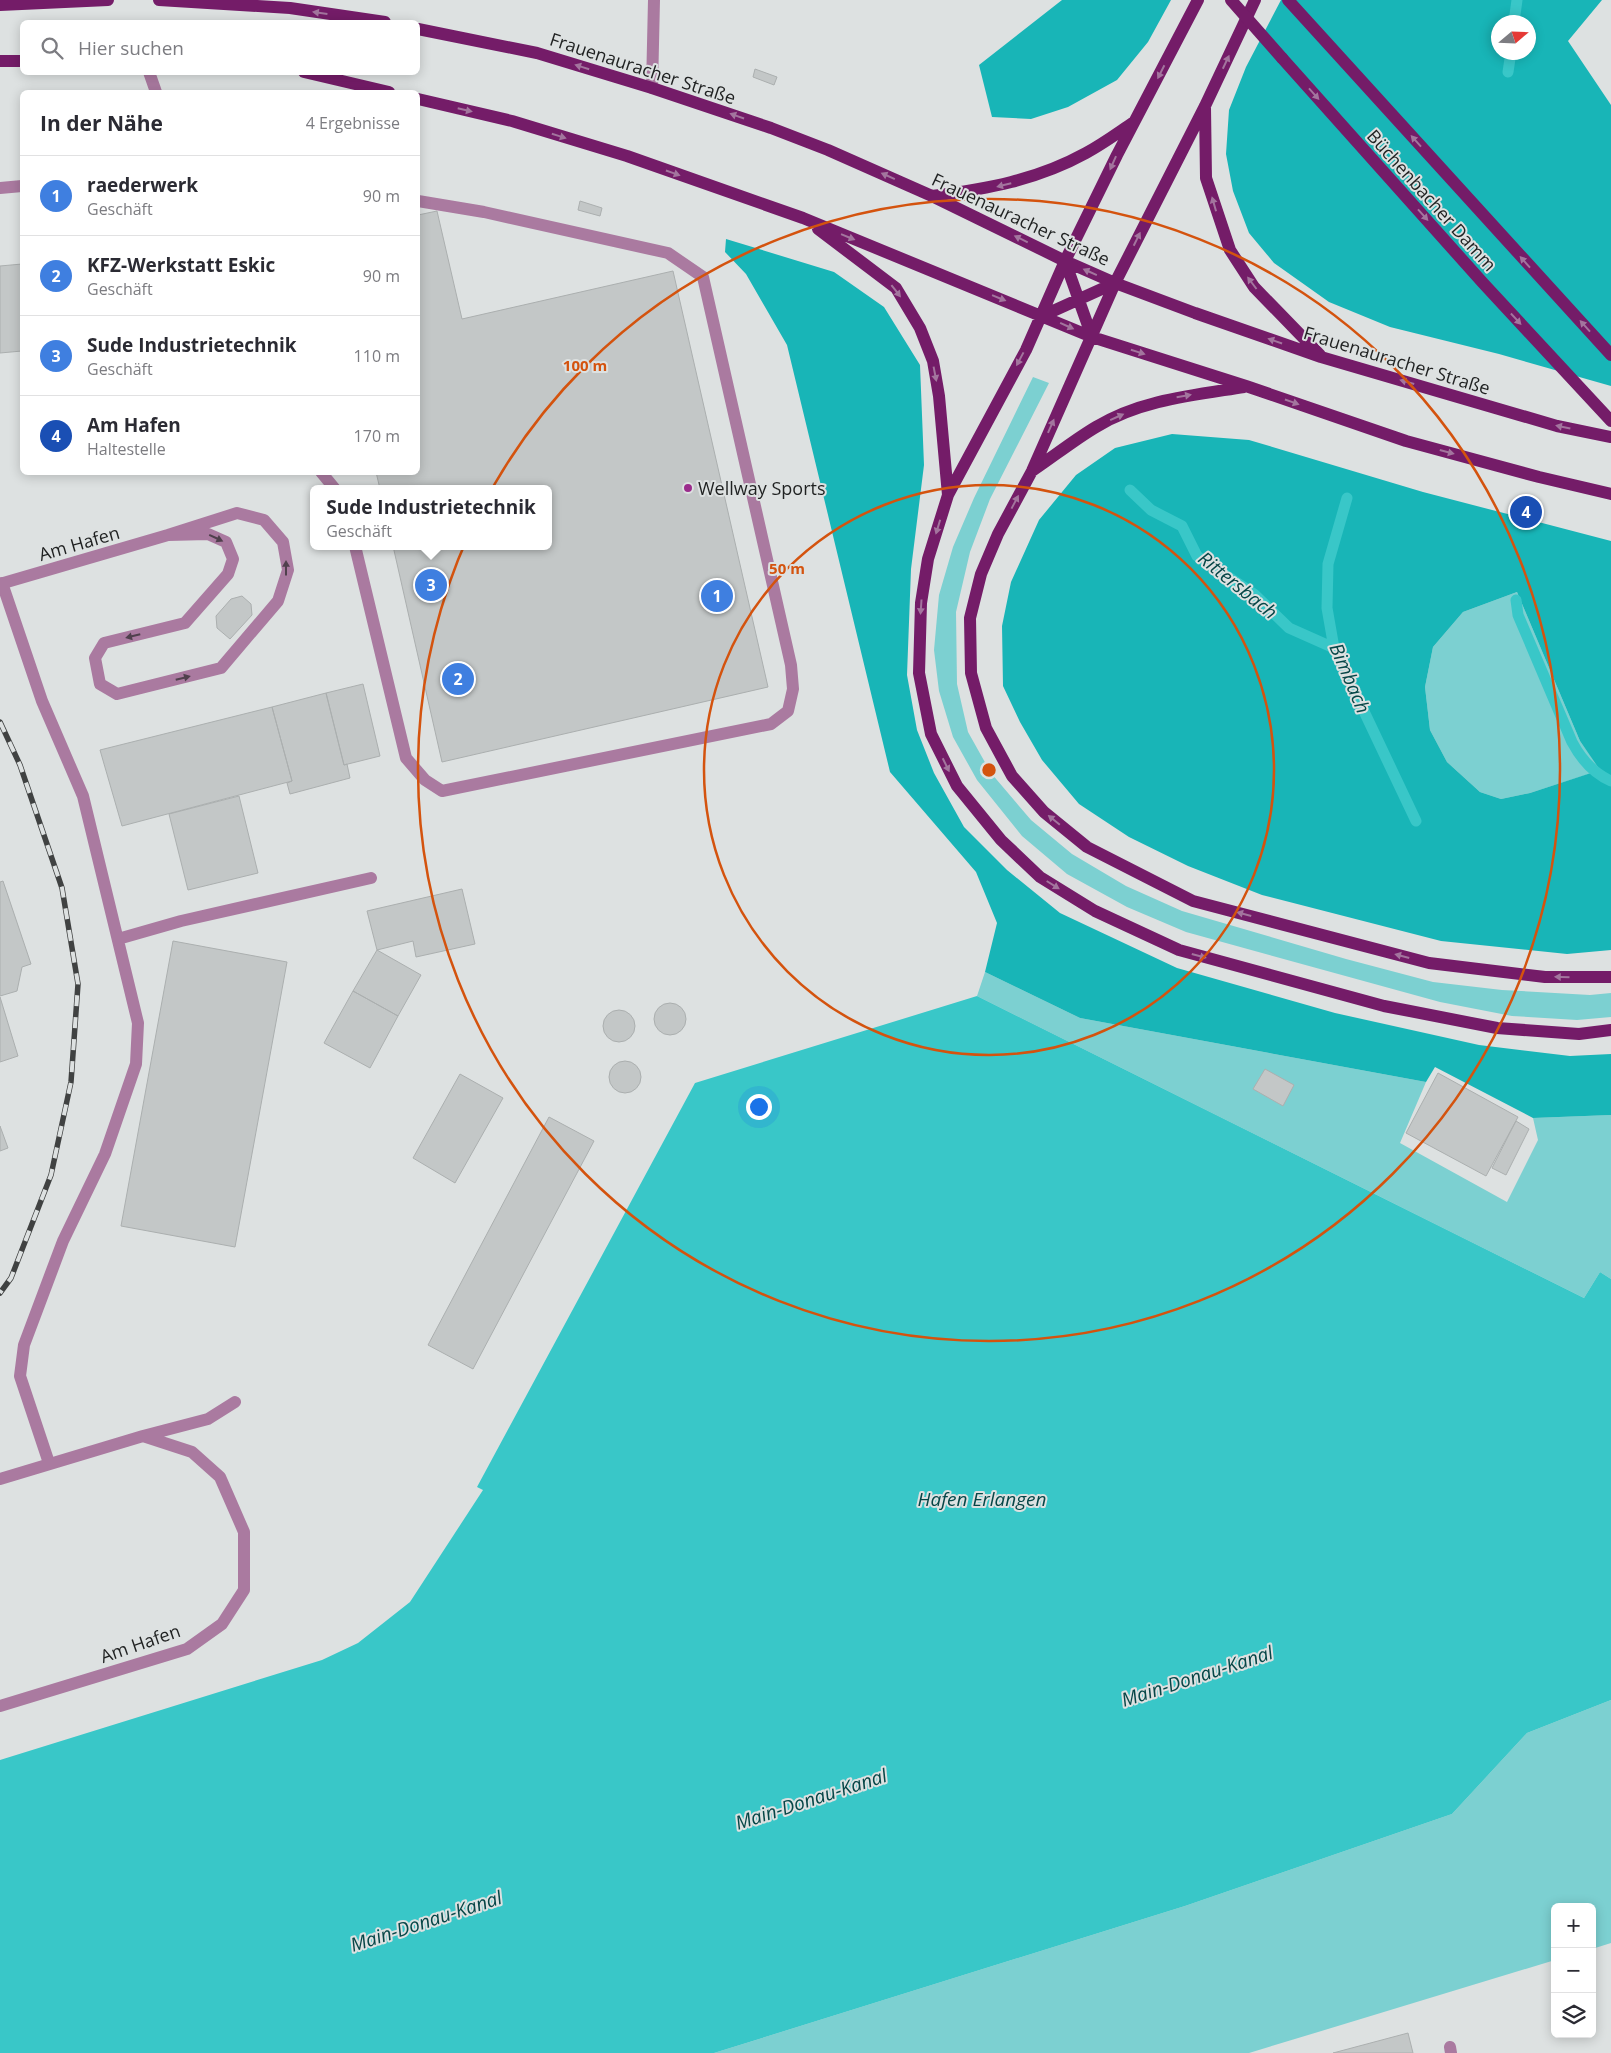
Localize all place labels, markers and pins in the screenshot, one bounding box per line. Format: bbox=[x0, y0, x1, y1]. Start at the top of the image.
place label: Wellway Sports bbox=[698, 476, 826, 500]
marker: Wellway Sports bbox=[682, 482, 694, 494]
pin: 4 bbox=[1510, 493, 1542, 531]
pin: 3 bbox=[415, 566, 447, 604]
pin: 1 bbox=[701, 577, 733, 615]
pin: 2 bbox=[442, 660, 474, 698]
centre of rings bbox=[980, 761, 998, 779]

